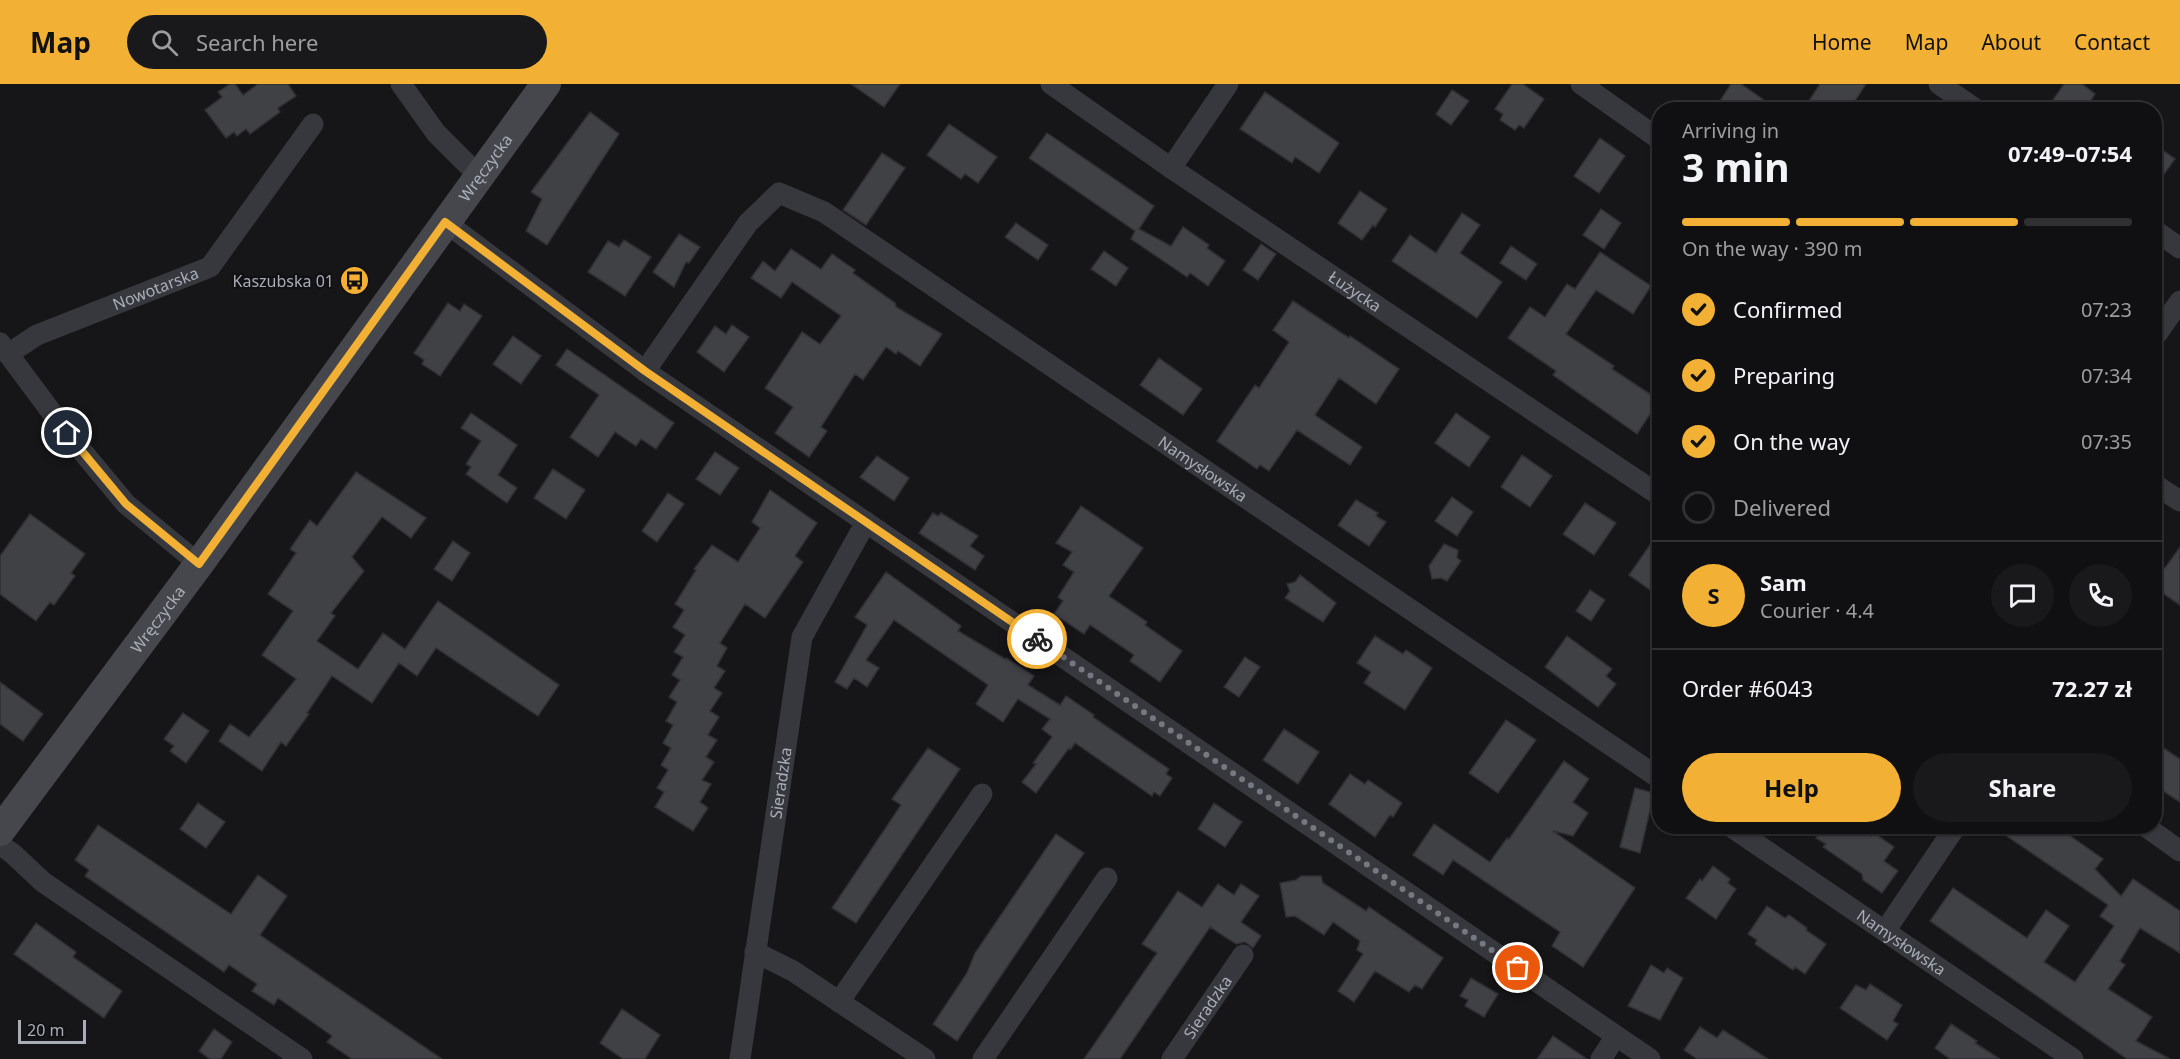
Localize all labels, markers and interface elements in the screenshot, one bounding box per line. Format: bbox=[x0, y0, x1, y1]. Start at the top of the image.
search box bbox=[127, 15, 547, 69]
text: Map bbox=[30, 23, 91, 61]
icon: search bbox=[148, 26, 181, 59]
text: Search here bbox=[196, 27, 318, 57]
text: Home bbox=[1812, 28, 1872, 56]
text: Map bbox=[1905, 28, 1948, 56]
text: About bbox=[1981, 28, 2041, 56]
text: Contact bbox=[2074, 28, 2150, 56]
text: Arriving in bbox=[1682, 117, 1779, 144]
street label: Wręczycka bbox=[454, 129, 517, 206]
text: 07:49–07:54 bbox=[2008, 138, 2132, 168]
text: 3 min bbox=[1682, 140, 1789, 193]
text: On the way · 390 m bbox=[1682, 235, 1862, 262]
street label: Nowotarska bbox=[109, 262, 202, 315]
bus stop icon: Kaszubska 01 bbox=[339, 265, 371, 297]
street label: Łużycka bbox=[1324, 266, 1386, 317]
place label: Kaszubska 01 bbox=[233, 270, 334, 292]
icon: check bbox=[1682, 293, 1715, 326]
text: Confirmed bbox=[1733, 294, 1843, 324]
text: 07:23 bbox=[2081, 296, 2132, 323]
icon: check bbox=[1682, 359, 1715, 392]
text: Preparing bbox=[1733, 360, 1835, 390]
text: 07:34 bbox=[2081, 362, 2132, 389]
pin bbox=[41, 407, 92, 458]
icon: home bbox=[50, 416, 83, 449]
icon: check bbox=[1682, 425, 1715, 458]
text: On the way bbox=[1733, 426, 1850, 456]
text: 07:35 bbox=[2081, 428, 2132, 455]
street label: Namysłowska bbox=[1154, 431, 1252, 507]
text: Delivered bbox=[1733, 492, 1831, 522]
button: chat bbox=[1991, 564, 2054, 627]
button: phone bbox=[2069, 564, 2132, 627]
text: Sam bbox=[1760, 567, 1807, 597]
text: S bbox=[1707, 580, 1720, 610]
street label: Wręczycka bbox=[125, 581, 190, 657]
text: Courier · 4.4 bbox=[1760, 597, 1874, 624]
courier bbox=[1007, 609, 1067, 669]
icon: bike bbox=[1021, 623, 1054, 656]
text: Order #6043 bbox=[1682, 673, 1813, 703]
text: 72.27 zł bbox=[2052, 673, 2132, 703]
street label: Sieradzka bbox=[764, 746, 797, 820]
button: Help bbox=[1682, 753, 1901, 822]
button: Share bbox=[1913, 753, 2132, 822]
street label: Namysłowska bbox=[1852, 904, 1950, 980]
pin bbox=[1492, 942, 1543, 993]
icon: bag bbox=[1501, 951, 1534, 984]
street label: Sieradzka bbox=[1178, 971, 1237, 1043]
scale bar bbox=[18, 1017, 86, 1044]
text: 20 m bbox=[27, 1019, 64, 1041]

